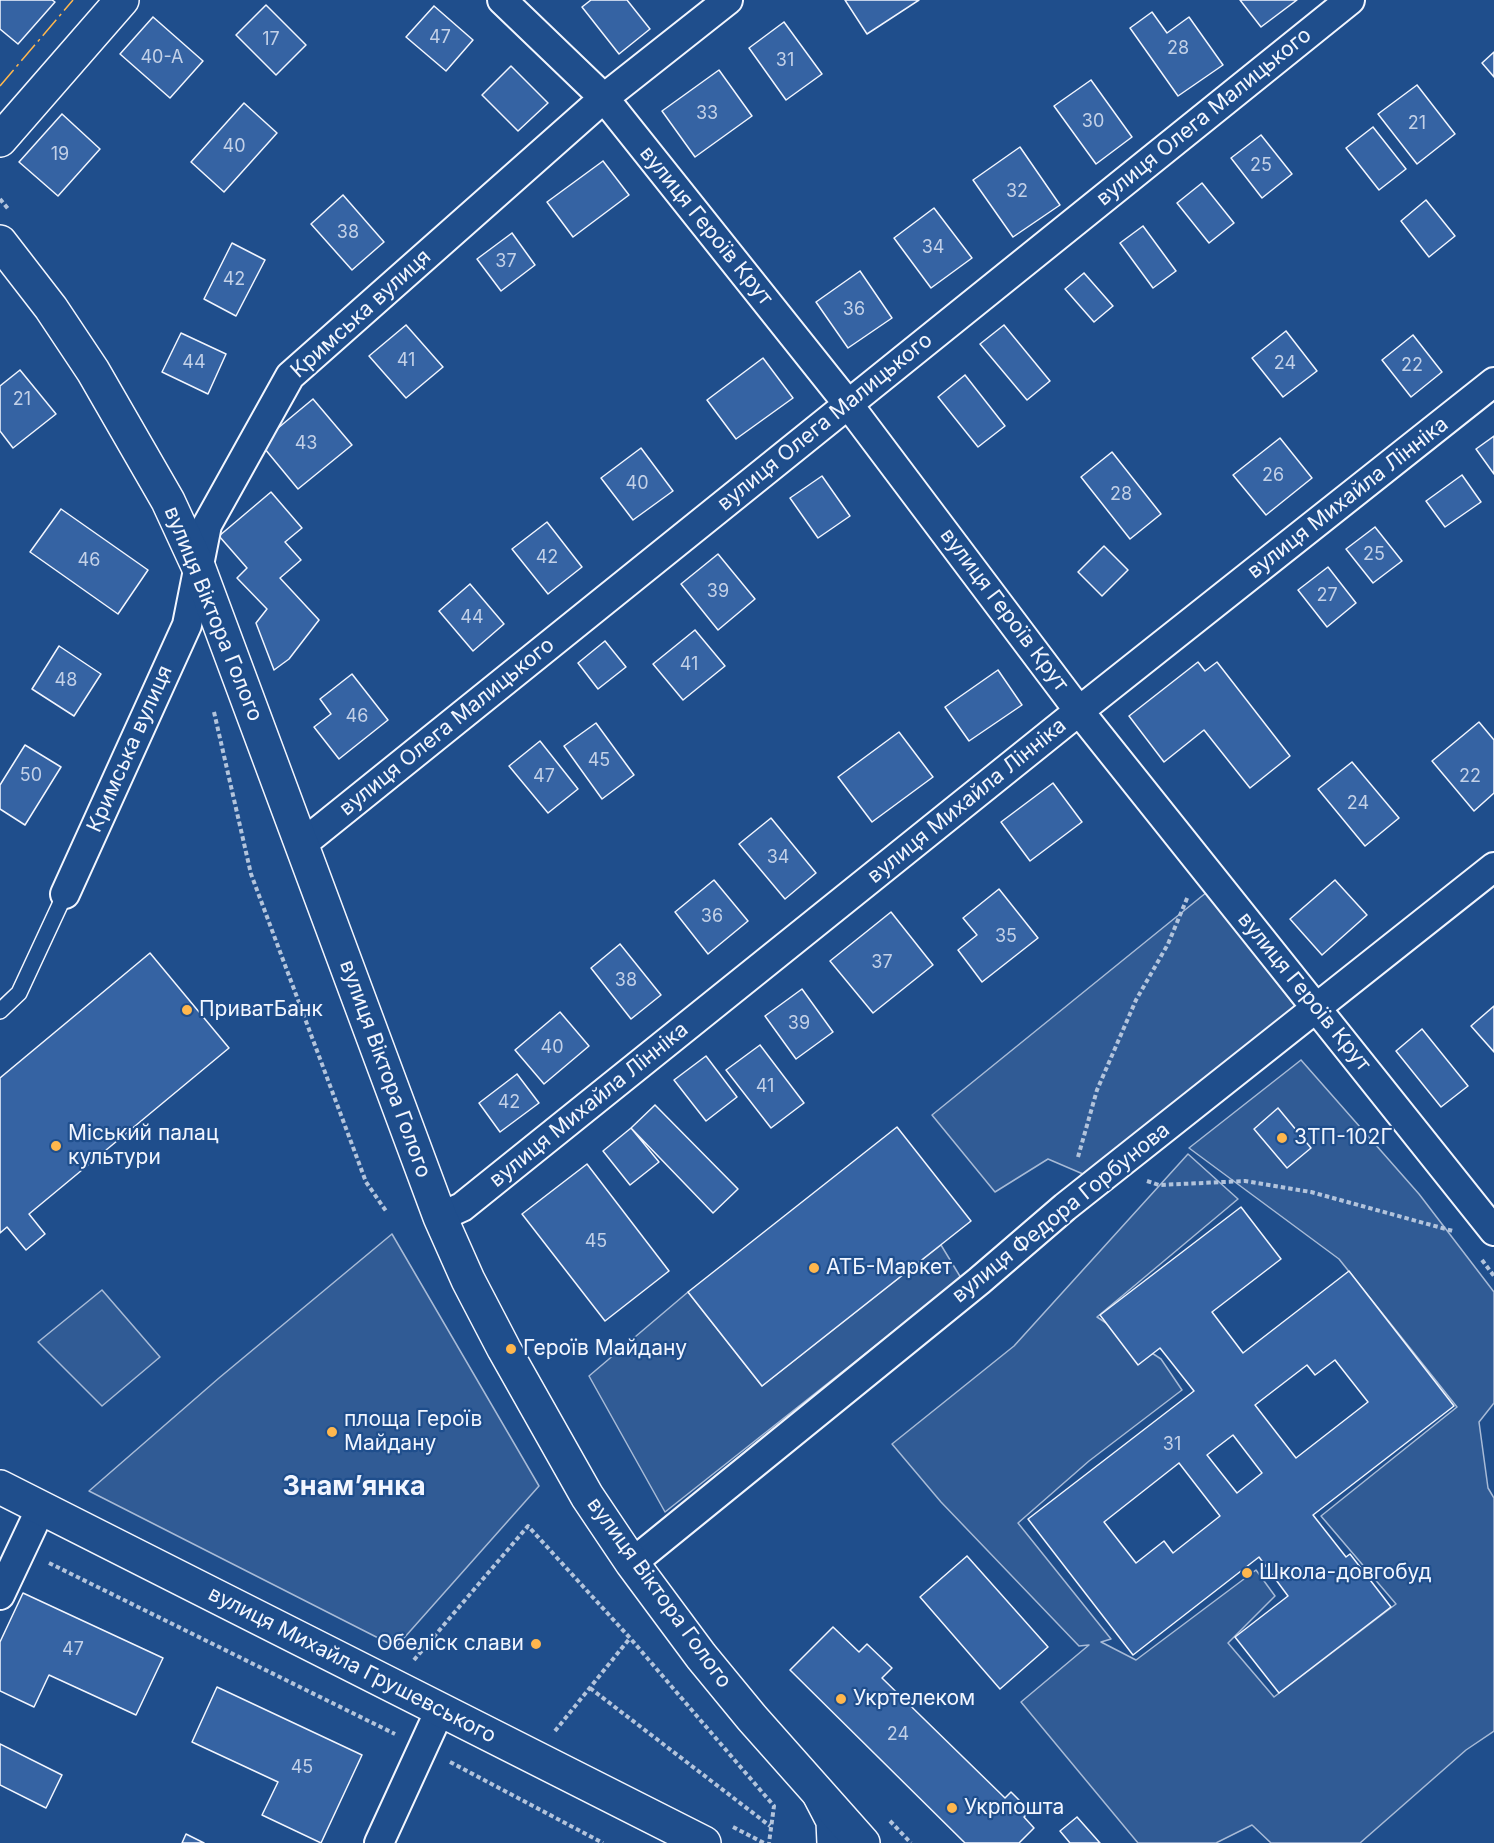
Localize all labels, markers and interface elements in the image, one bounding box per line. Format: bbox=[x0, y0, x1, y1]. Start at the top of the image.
street label: вулиця Олега Малицького bbox=[1092, 23, 1316, 211]
house number: 47 bbox=[429, 27, 451, 49]
house number: 17 bbox=[262, 29, 280, 51]
house number: 28 bbox=[1167, 38, 1189, 60]
house number: 40-А bbox=[140, 47, 184, 69]
house number: 31 bbox=[776, 50, 794, 72]
house number: 33 bbox=[696, 103, 718, 125]
house number: 30 bbox=[1082, 111, 1104, 133]
house number: 21 bbox=[1408, 113, 1426, 135]
house number: 40 bbox=[223, 136, 245, 158]
street label: вулиця Героїв Крут bbox=[634, 141, 778, 311]
house number: 19 bbox=[51, 144, 69, 166]
house number: 25 bbox=[1250, 155, 1272, 177]
house number: 32 bbox=[1006, 181, 1028, 203]
house number: 38 bbox=[337, 222, 359, 244]
house number: 34 bbox=[922, 237, 944, 259]
street label: Кримська вулиця bbox=[286, 244, 436, 384]
house number: 37 bbox=[495, 251, 517, 273]
house number: 42 bbox=[223, 269, 245, 291]
house number: 36 bbox=[843, 299, 865, 321]
street label: вулиця Олега Малицького bbox=[713, 328, 937, 516]
house number: 41 bbox=[397, 350, 415, 372]
house number: 44 bbox=[182, 352, 206, 374]
house number: 24 bbox=[1274, 353, 1296, 375]
house number: 22 bbox=[1401, 355, 1423, 377]
house number: 21 bbox=[13, 389, 31, 411]
street label: вулиця Михайла Лінніка bbox=[1243, 412, 1453, 584]
house number: 43 bbox=[295, 433, 317, 455]
house number: 26 bbox=[1262, 465, 1284, 487]
house number: 40 bbox=[626, 473, 648, 495]
house number: 28 bbox=[1110, 484, 1132, 506]
street label: вулиця Віктора Голого bbox=[158, 503, 268, 725]
street label: вулиця Героїв Крут bbox=[935, 524, 1073, 696]
house number: 25 bbox=[1363, 544, 1385, 566]
house number: 42 bbox=[536, 547, 558, 569]
house number: 46 bbox=[78, 550, 100, 572]
house number: 39 bbox=[707, 581, 729, 603]
house number: 27 bbox=[1316, 585, 1338, 607]
house number: 44 bbox=[460, 607, 484, 629]
street label: вулиця Олега Малицького bbox=[335, 633, 559, 821]
house number: 41 bbox=[680, 654, 698, 676]
street label: Кримська вулиця bbox=[82, 662, 178, 836]
house number: 48 bbox=[55, 670, 77, 692]
house number: 46 bbox=[346, 706, 368, 728]
street label: вулиця Михайла Лінніка bbox=[863, 713, 1071, 889]
house number: 45 bbox=[588, 750, 610, 772]
house number: 50 bbox=[20, 765, 42, 787]
house number: 47 bbox=[533, 766, 555, 788]
house number: 22 bbox=[1459, 766, 1481, 788]
house number: 24 bbox=[1347, 793, 1369, 815]
house number: 34 bbox=[767, 847, 789, 869]
house number: 36 bbox=[701, 906, 723, 928]
street label: вулиця Героїв Крут bbox=[1232, 907, 1376, 1077]
house number: 35 bbox=[995, 926, 1017, 948]
house number: 37 bbox=[871, 952, 893, 974]
street label: вулиця Віктора Голого bbox=[334, 957, 436, 1181]
house number: 38 bbox=[615, 970, 637, 992]
place label: ПриватБанк bbox=[199, 997, 323, 1023]
marker: ПриватБанк bbox=[180, 1003, 194, 1017]
house number: 39 bbox=[788, 1013, 810, 1035]
street label: вулиця Михайла Лінніка bbox=[485, 1017, 693, 1193]
house number: 40 bbox=[541, 1037, 563, 1059]
house number: 41 bbox=[756, 1076, 774, 1098]
house number: 42 bbox=[498, 1092, 520, 1114]
street label: вулиця Федора Горбунова bbox=[947, 1118, 1175, 1308]
place label: Міський палац культури bbox=[68, 1121, 218, 1171]
place label: ЗТП-102Г bbox=[1294, 1125, 1393, 1151]
marker: ЗТП-102Г bbox=[1275, 1131, 1289, 1145]
marker: Міський палац культури bbox=[49, 1139, 63, 1153]
house number: 45 bbox=[585, 1231, 607, 1253]
place label: АТБ-Маркет bbox=[826, 1255, 952, 1281]
marker: АТБ-Маркет bbox=[807, 1261, 821, 1275]
place label: Героїв Майдану bbox=[523, 1336, 687, 1362]
marker: Героїв Майдану bbox=[504, 1342, 518, 1356]
place label: площа Героїв Майдану bbox=[344, 1407, 482, 1457]
marker: площа Героїв Майдану bbox=[325, 1425, 339, 1439]
house number: 31 bbox=[1163, 1434, 1181, 1456]
district label: Знам’янка bbox=[282, 1471, 426, 1503]
street label: вулиця Віктора Голого bbox=[581, 1493, 737, 1693]
place label: Школа-довгобуд bbox=[1259, 1560, 1432, 1586]
marker: Школа-довгобуд bbox=[1240, 1566, 1254, 1580]
street label: вулиця Михайла Грушевського bbox=[204, 1581, 500, 1749]
place label: Обеліск слави bbox=[377, 1631, 524, 1657]
marker: Обеліск слави bbox=[529, 1637, 543, 1651]
house number: 47 bbox=[62, 1639, 84, 1661]
place label: Укртелеком bbox=[853, 1686, 975, 1712]
marker: Укртелеком bbox=[834, 1692, 848, 1706]
house number: 24 bbox=[887, 1724, 909, 1746]
house number: 45 bbox=[291, 1757, 313, 1779]
place label: Укрпошта bbox=[964, 1795, 1064, 1821]
marker: Укрпошта bbox=[945, 1801, 959, 1815]

